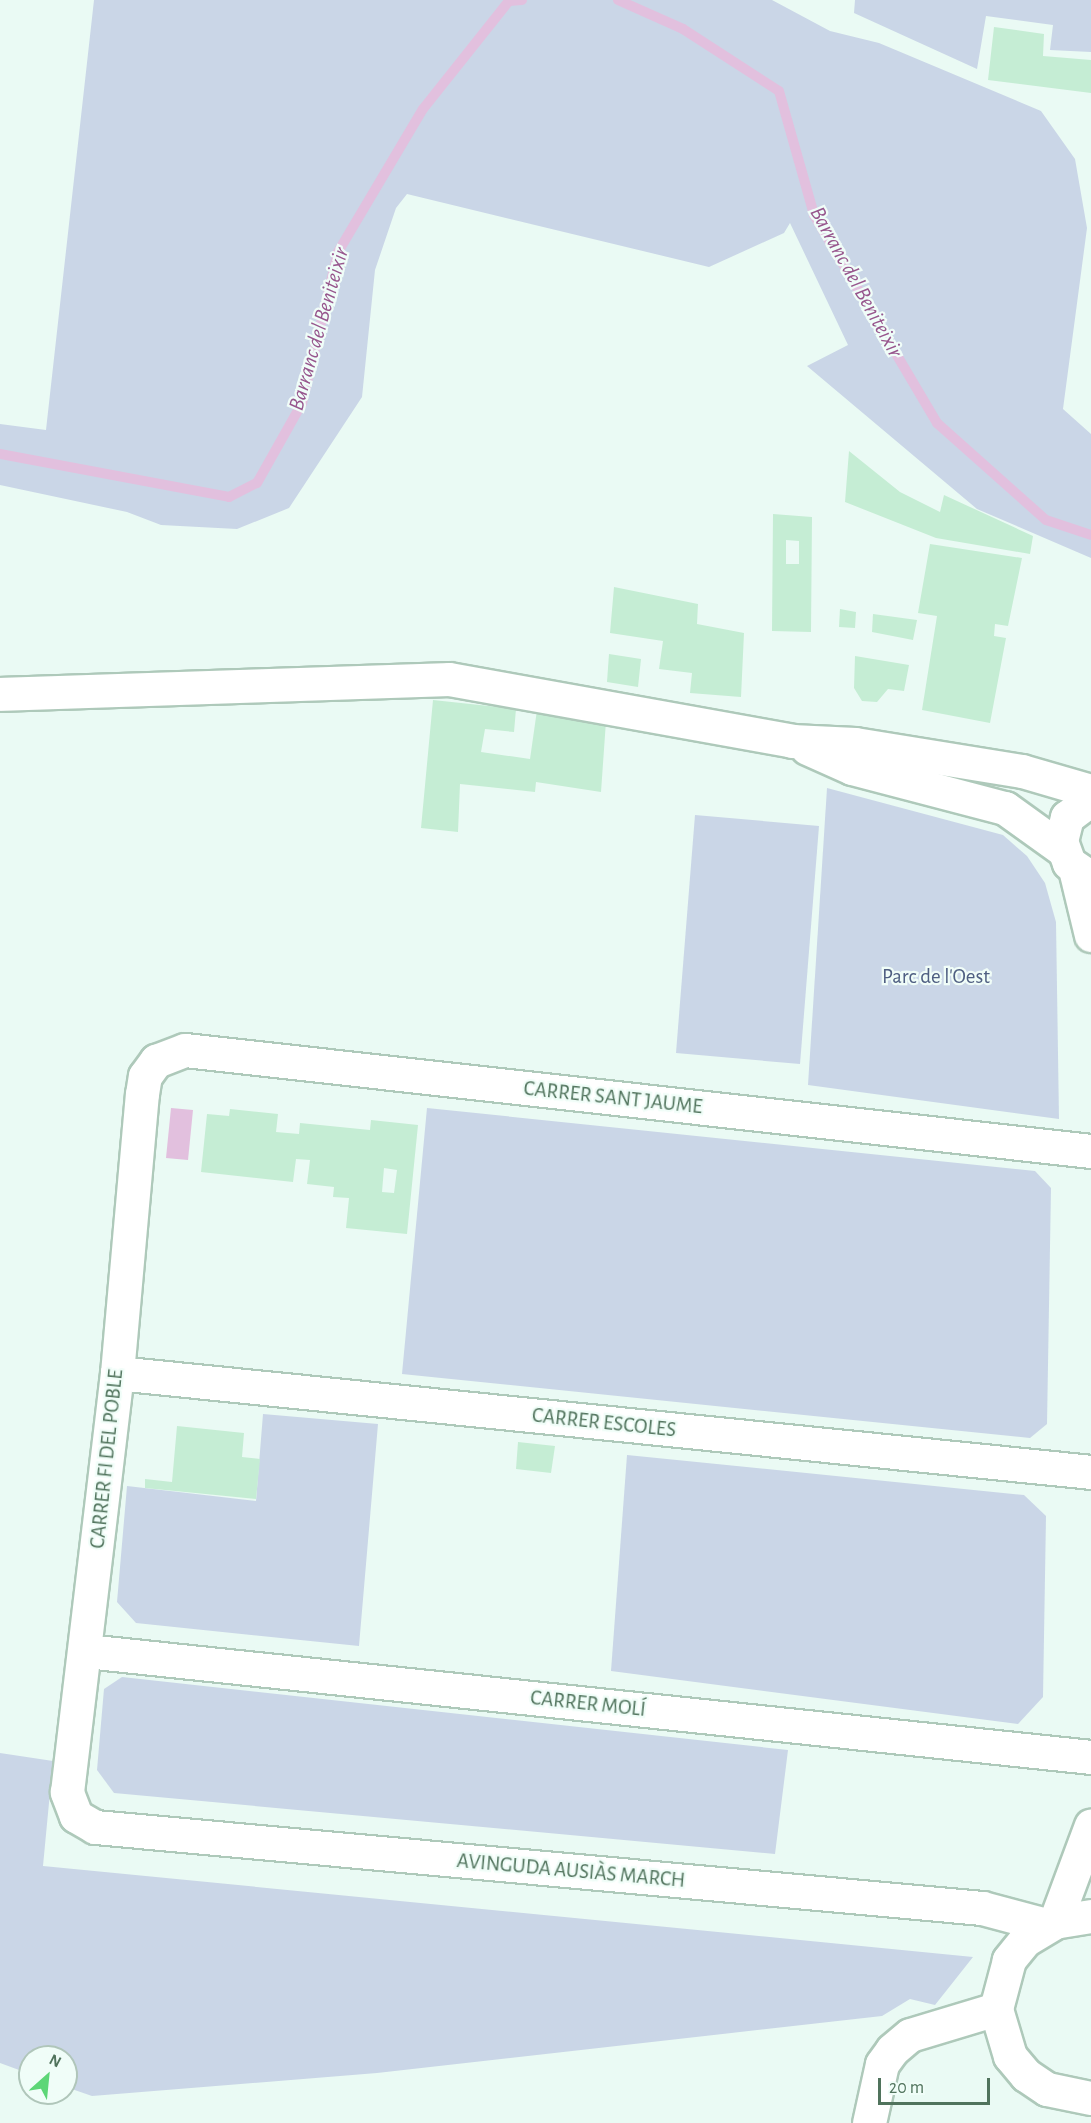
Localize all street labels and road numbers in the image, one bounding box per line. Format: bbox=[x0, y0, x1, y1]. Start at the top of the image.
street label: CARRER SANT JAUME bbox=[522, 1076, 704, 1120]
street label: CARRER FI DEL POBLE bbox=[85, 1368, 129, 1550]
street label: CARRER ESCOLES bbox=[531, 1403, 677, 1443]
street label: CARRER MOLÍ bbox=[529, 1685, 647, 1723]
street label: AVINGUDA AUSIÀS MARCH bbox=[456, 1848, 686, 1894]

